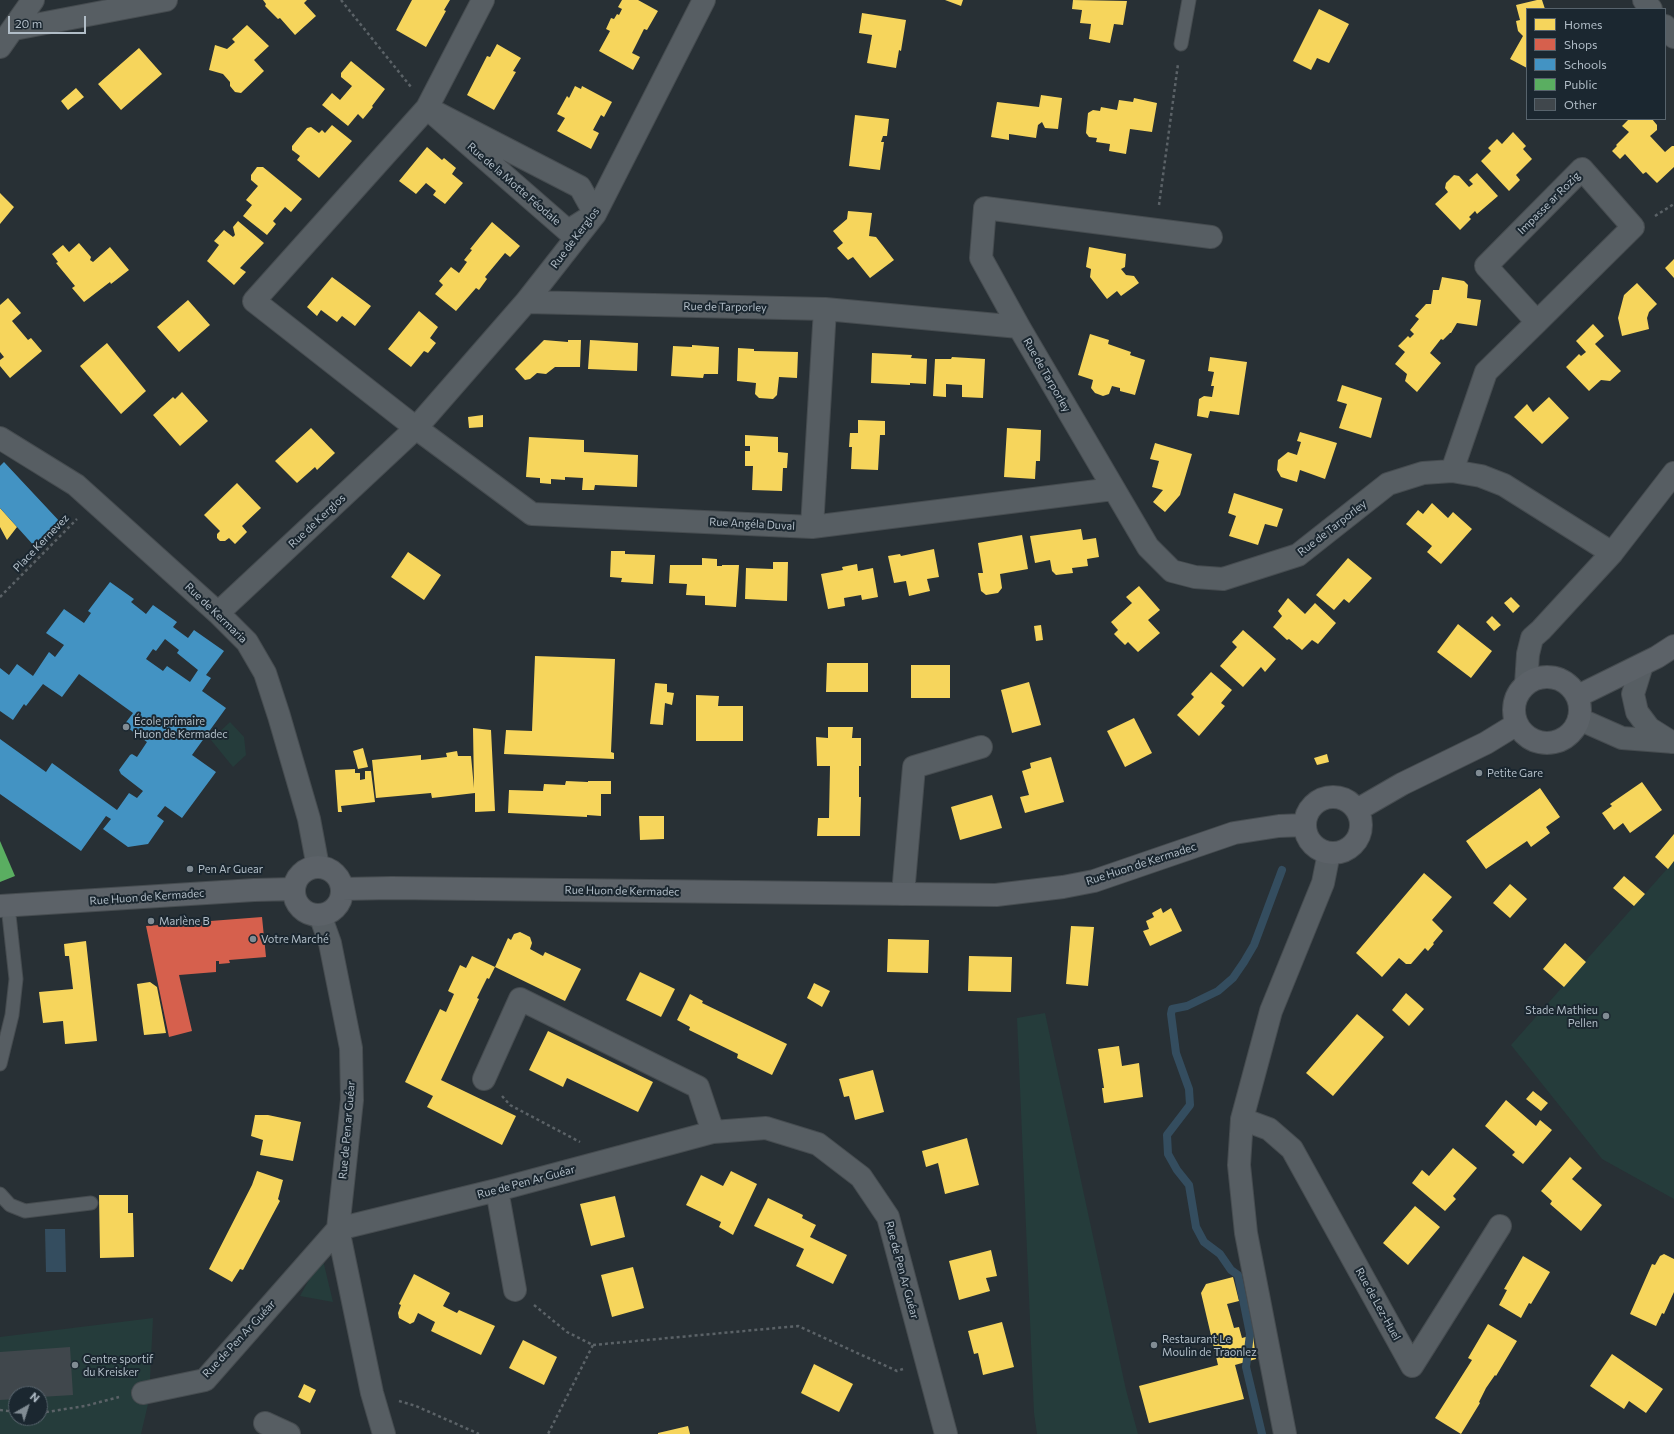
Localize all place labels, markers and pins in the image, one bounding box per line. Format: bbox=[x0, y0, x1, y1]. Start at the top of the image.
place label: École primaire Huon de Kermadec bbox=[134, 714, 228, 740]
marker: École primaire Huon de Kermadec bbox=[121, 722, 131, 732]
place label: Petite Gare bbox=[1487, 766, 1543, 780]
marker: Petite Gare bbox=[1474, 768, 1484, 778]
place label: Pen Ar Guear bbox=[198, 862, 263, 876]
marker: Pen Ar Guear bbox=[185, 864, 195, 874]
place label: Marlène B bbox=[159, 914, 209, 928]
marker: Marlène B bbox=[146, 916, 156, 926]
place label: Votre Marché bbox=[261, 932, 329, 946]
marker: Votre Marché bbox=[248, 934, 258, 944]
place label: Stade Mathieu Pellen bbox=[1525, 1003, 1598, 1029]
marker: Stade Mathieu Pellen bbox=[1601, 1011, 1611, 1021]
place label: Restaurant Le Moulin de Traonlez bbox=[1162, 1332, 1257, 1358]
marker: Restaurant Le Moulin de Traonlez bbox=[1149, 1340, 1159, 1350]
place label: Centre sportif du Kreisker bbox=[83, 1352, 153, 1378]
marker: Centre sportif du Kreisker bbox=[70, 1360, 80, 1370]

